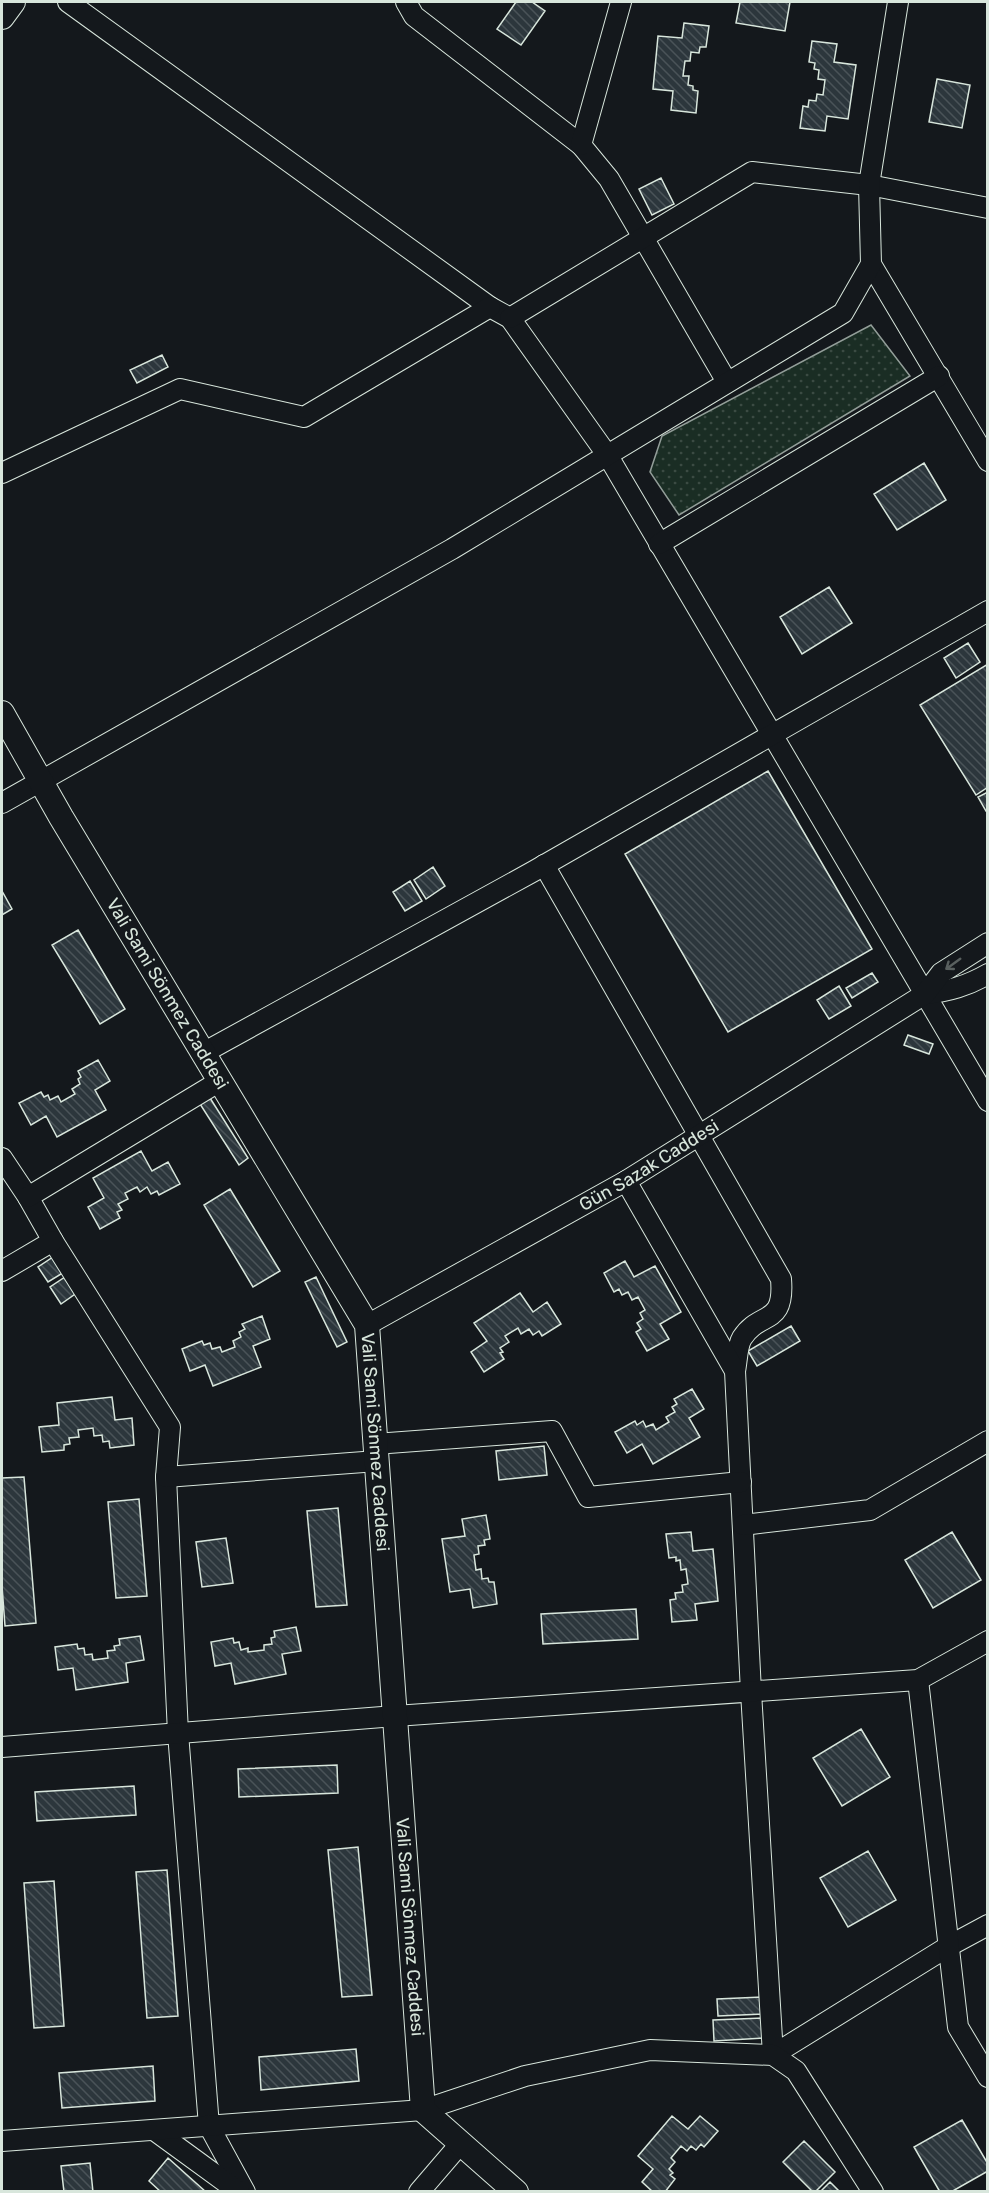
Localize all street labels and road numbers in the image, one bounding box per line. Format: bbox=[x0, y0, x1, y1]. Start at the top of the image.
street label: Vali Sami Sönmez Caddesi bbox=[102, 894, 233, 1093]
street label: Gün Sazak Caddesi bbox=[575, 1115, 723, 1216]
street label: Vali Sami Sönmez Caddesi bbox=[357, 1332, 394, 1552]
street label: Vali Sami Sönmez Caddesi bbox=[391, 1817, 429, 2037]

